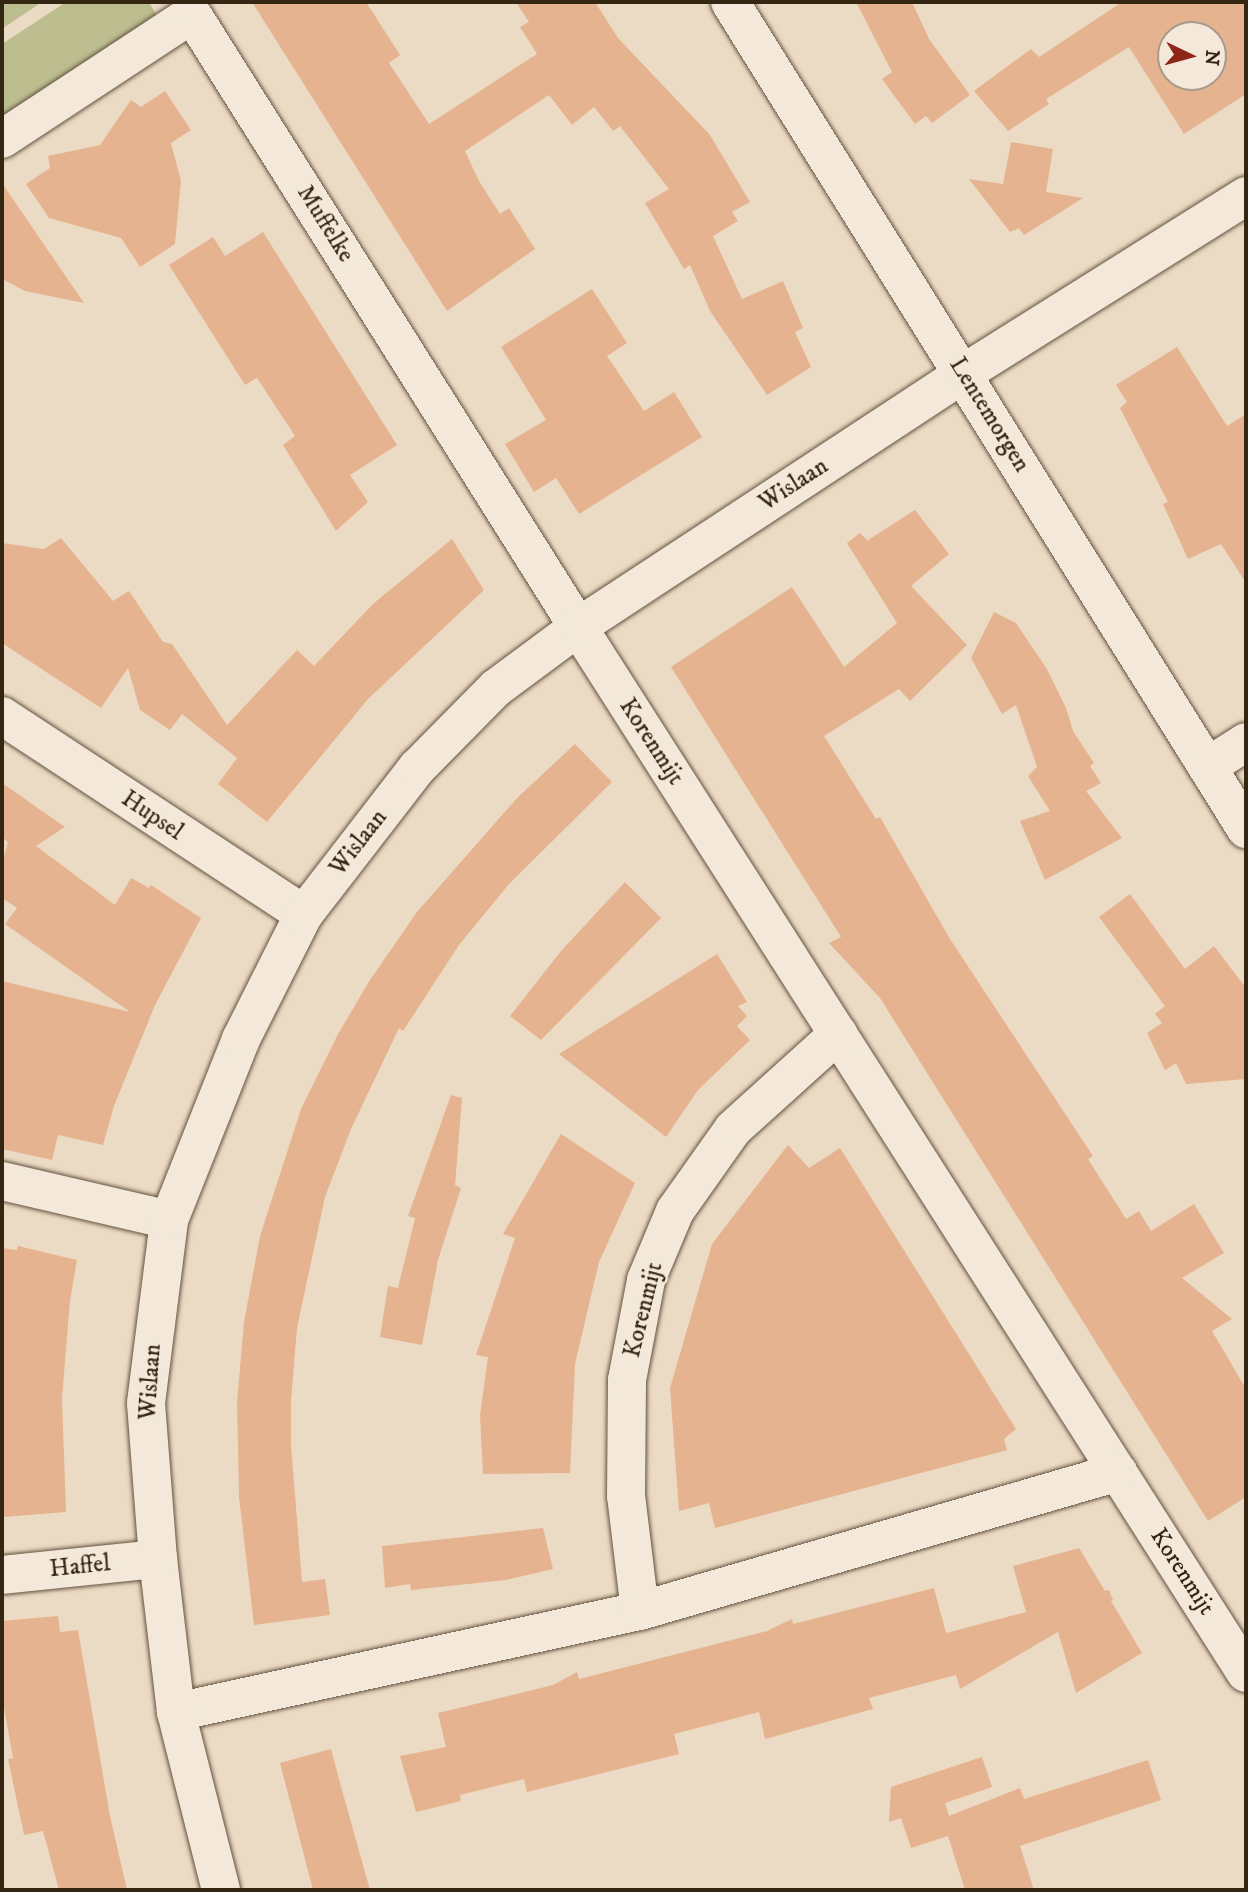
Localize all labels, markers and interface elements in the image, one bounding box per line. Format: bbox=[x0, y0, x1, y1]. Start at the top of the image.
north arrow bbox=[1157, 21, 1227, 91]
text: N bbox=[1199, 49, 1224, 66]
street label: Muffelke bbox=[290, 180, 360, 268]
street label: Lentemorgen bbox=[942, 352, 1036, 478]
street label: Wislaan bbox=[754, 452, 834, 518]
street label: Korenmijt bbox=[612, 693, 690, 791]
street label: Hupsel bbox=[116, 785, 188, 847]
street label: Wislaan bbox=[324, 804, 394, 882]
street label: Korenmijt bbox=[618, 1259, 670, 1361]
street label: Wislaan bbox=[134, 1343, 168, 1421]
street label: Korenmijt bbox=[1143, 1523, 1221, 1621]
street label: Haffel bbox=[48, 1549, 112, 1585]

